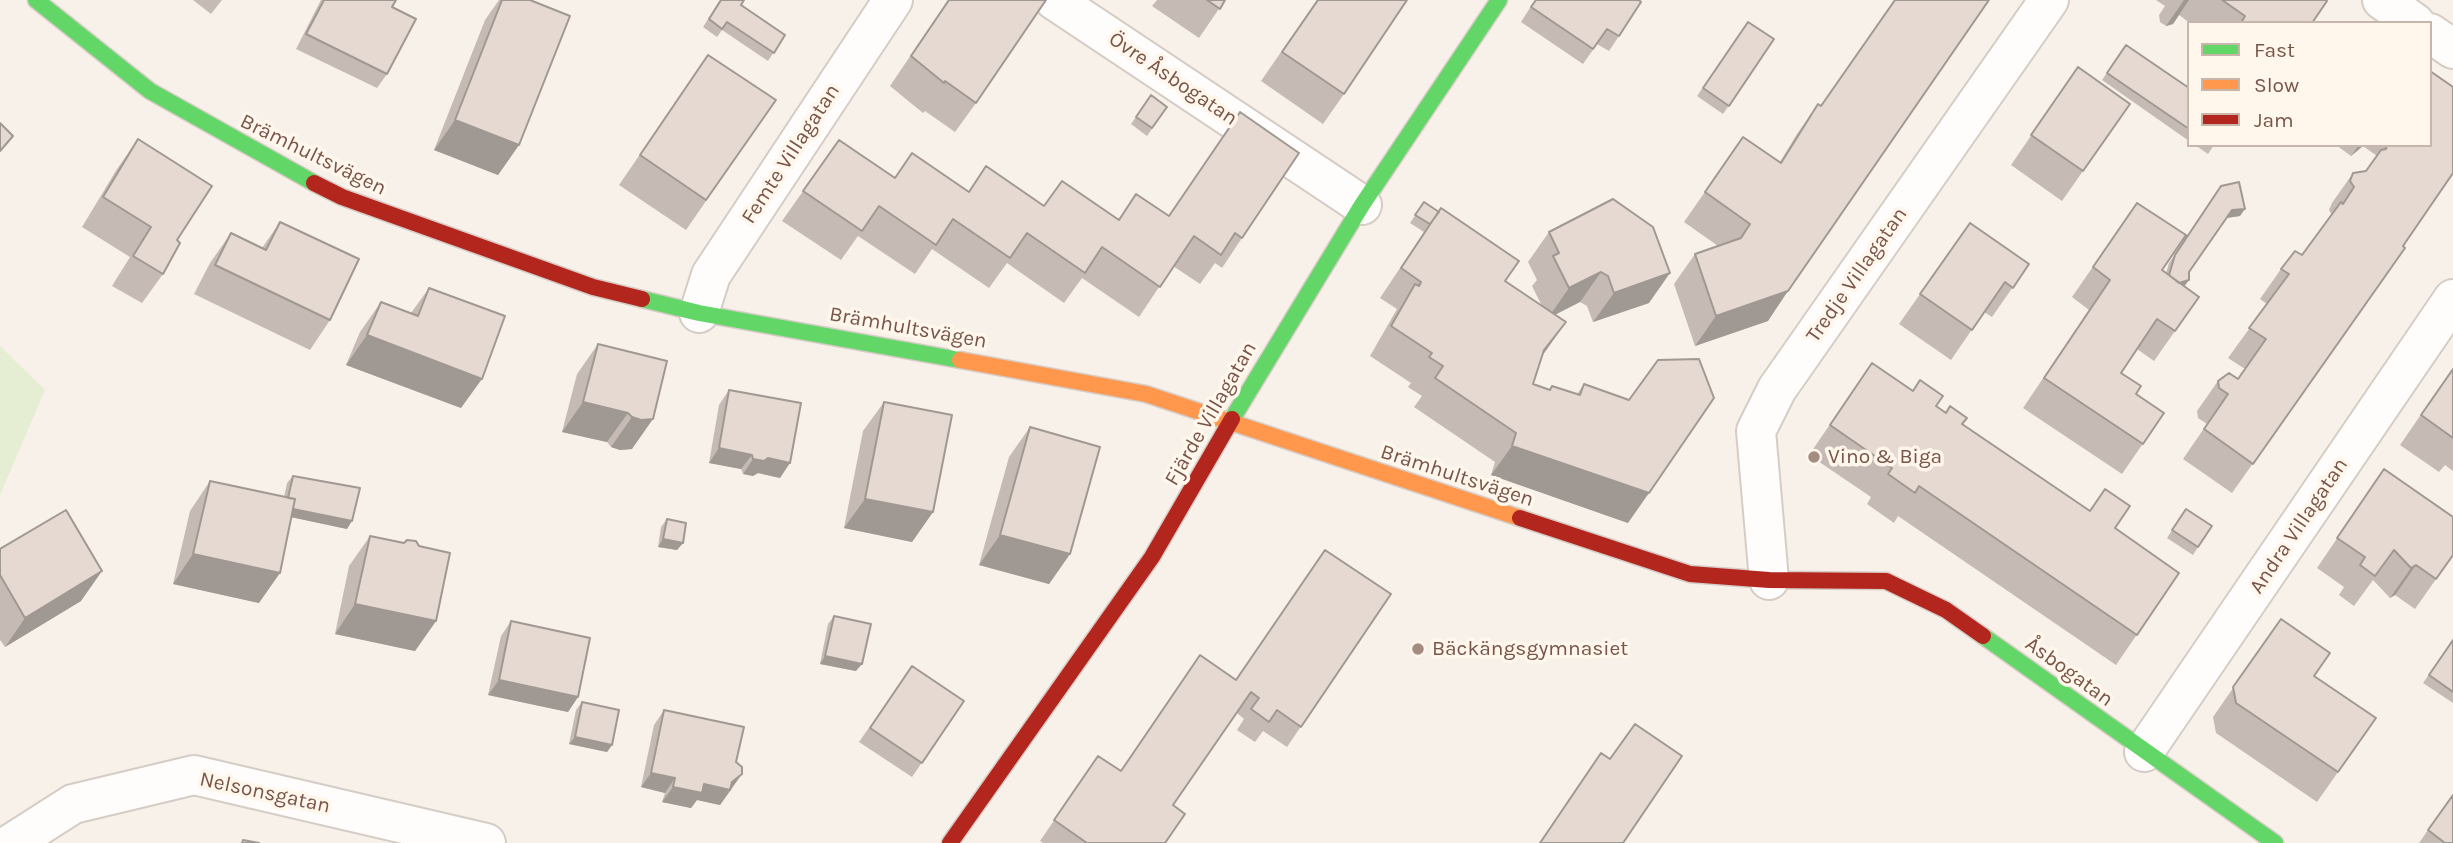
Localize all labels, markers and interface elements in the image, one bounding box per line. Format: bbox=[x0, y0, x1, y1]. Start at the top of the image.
legend bbox=[2187, 21, 2432, 147]
street label: Övre Åsbogatan bbox=[1104, 27, 1242, 131]
text: Fast bbox=[2254, 38, 2295, 62]
text: Slow bbox=[2254, 73, 2299, 97]
street label: Femte Villagatan bbox=[736, 79, 846, 229]
text: Jam bbox=[2254, 108, 2294, 132]
street label: Brämhultsvägen bbox=[236, 109, 390, 201]
street label: Tredje Villagatan bbox=[1801, 203, 1913, 347]
street label: Brämhultsvägen bbox=[827, 302, 989, 354]
street label: Fjärde Villagatan bbox=[1160, 338, 1262, 490]
street label: Brämhultsvägen bbox=[1377, 439, 1537, 513]
place label: Vino & Biga bbox=[1828, 444, 1942, 470]
marker: Vino & Biga bbox=[1806, 449, 1822, 465]
street label: Andra Villagatan bbox=[2244, 453, 2354, 599]
street label: Åsbogatan bbox=[2020, 632, 2118, 712]
place label: Bäckängsgymnasiet bbox=[1432, 636, 1628, 662]
marker: Bäckängsgymnasiet bbox=[1410, 641, 1426, 657]
street label: Nelsonsgatan bbox=[197, 767, 333, 819]

